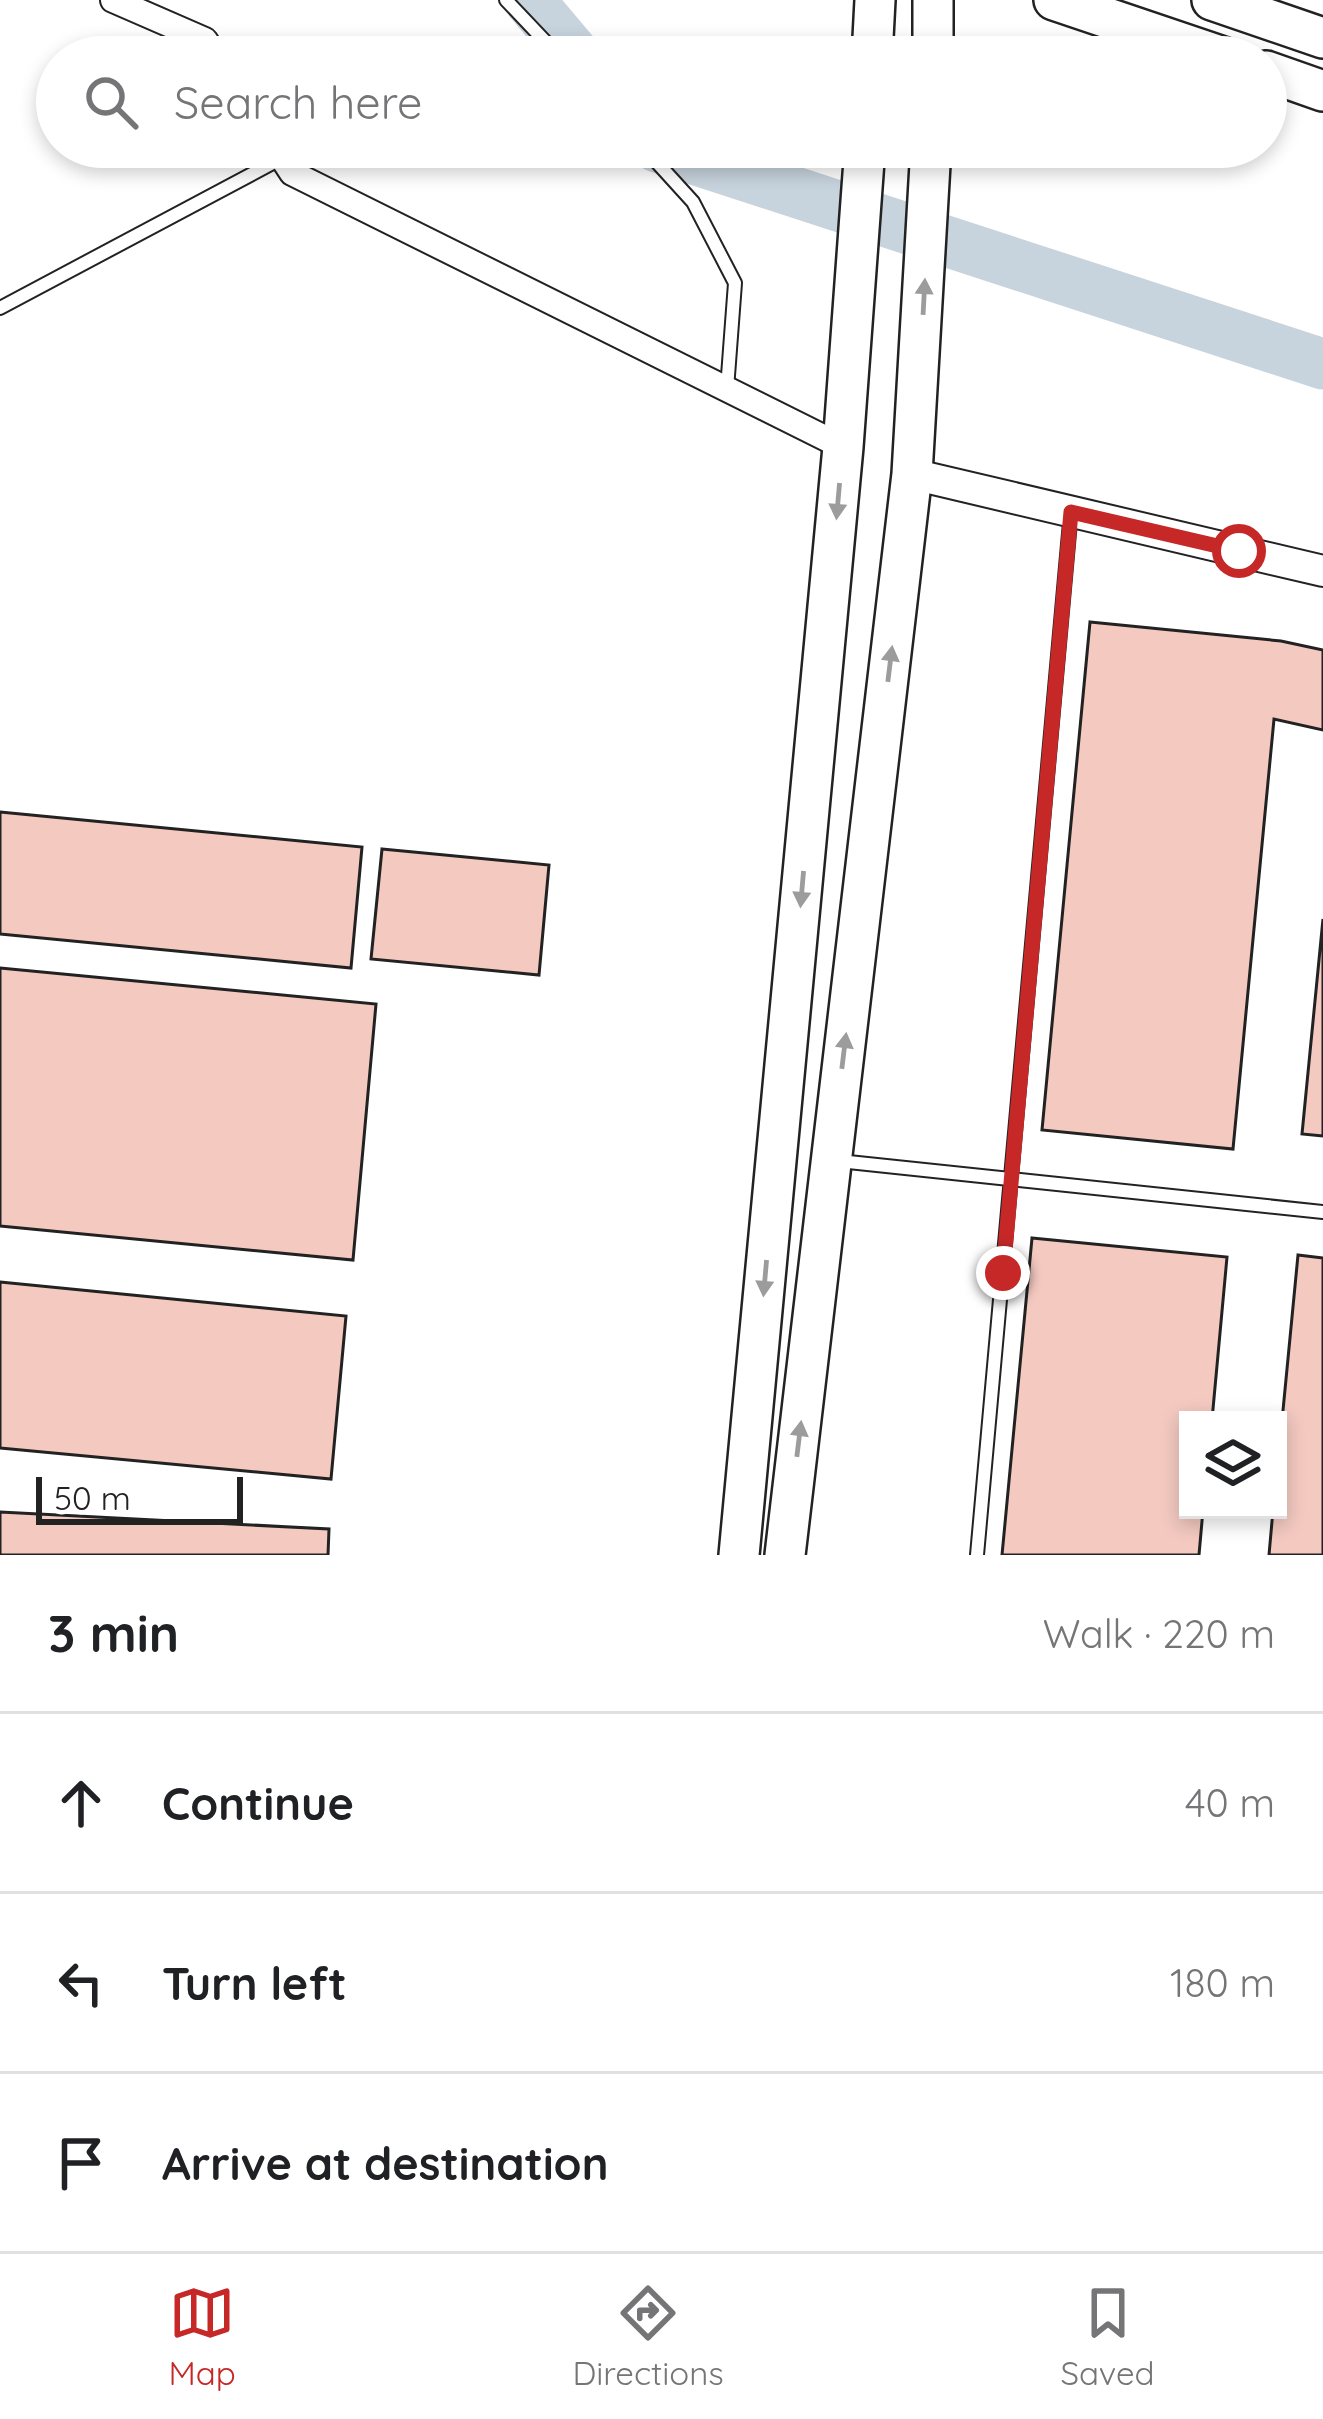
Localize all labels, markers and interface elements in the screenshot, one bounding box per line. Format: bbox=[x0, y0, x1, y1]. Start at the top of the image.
search box bbox=[36, 36, 1287, 168]
icon: search bbox=[78, 69, 144, 135]
text: Search here bbox=[174, 74, 422, 130]
one-way arrow bbox=[915, 277, 934, 315]
one-way arrow bbox=[828, 483, 847, 520]
route start bbox=[1212, 524, 1266, 578]
one-way arrow bbox=[881, 645, 900, 682]
one-way arrow bbox=[792, 871, 811, 908]
one-way arrow bbox=[835, 1032, 854, 1070]
route end bbox=[976, 1246, 1030, 1300]
one-way arrow bbox=[755, 1260, 774, 1297]
map controls bbox=[1179, 1411, 1287, 1519]
button: layers bbox=[1179, 1411, 1287, 1519]
one-way arrow bbox=[789, 1420, 808, 1457]
scale bar bbox=[36, 1471, 243, 1524]
text: 50 m bbox=[54, 1477, 131, 1518]
text: 3 min bbox=[48, 1601, 179, 1665]
text: Walk · 220 m bbox=[1043, 1609, 1275, 1658]
icon: ahead bbox=[48, 1770, 114, 1836]
text: Continue bbox=[162, 1775, 354, 1831]
text: 40 m bbox=[1185, 1778, 1275, 1827]
icon: left bbox=[48, 1950, 114, 2016]
text: Turn left bbox=[162, 1955, 347, 2011]
text: 180 m bbox=[1170, 1958, 1275, 2007]
icon: arrive bbox=[48, 2130, 114, 2196]
text: Arrive at destination bbox=[162, 2135, 608, 2191]
tab: Map bbox=[168, 2280, 236, 2393]
tab: Directions bbox=[572, 2280, 724, 2393]
tab: Saved bbox=[1061, 2280, 1155, 2393]

